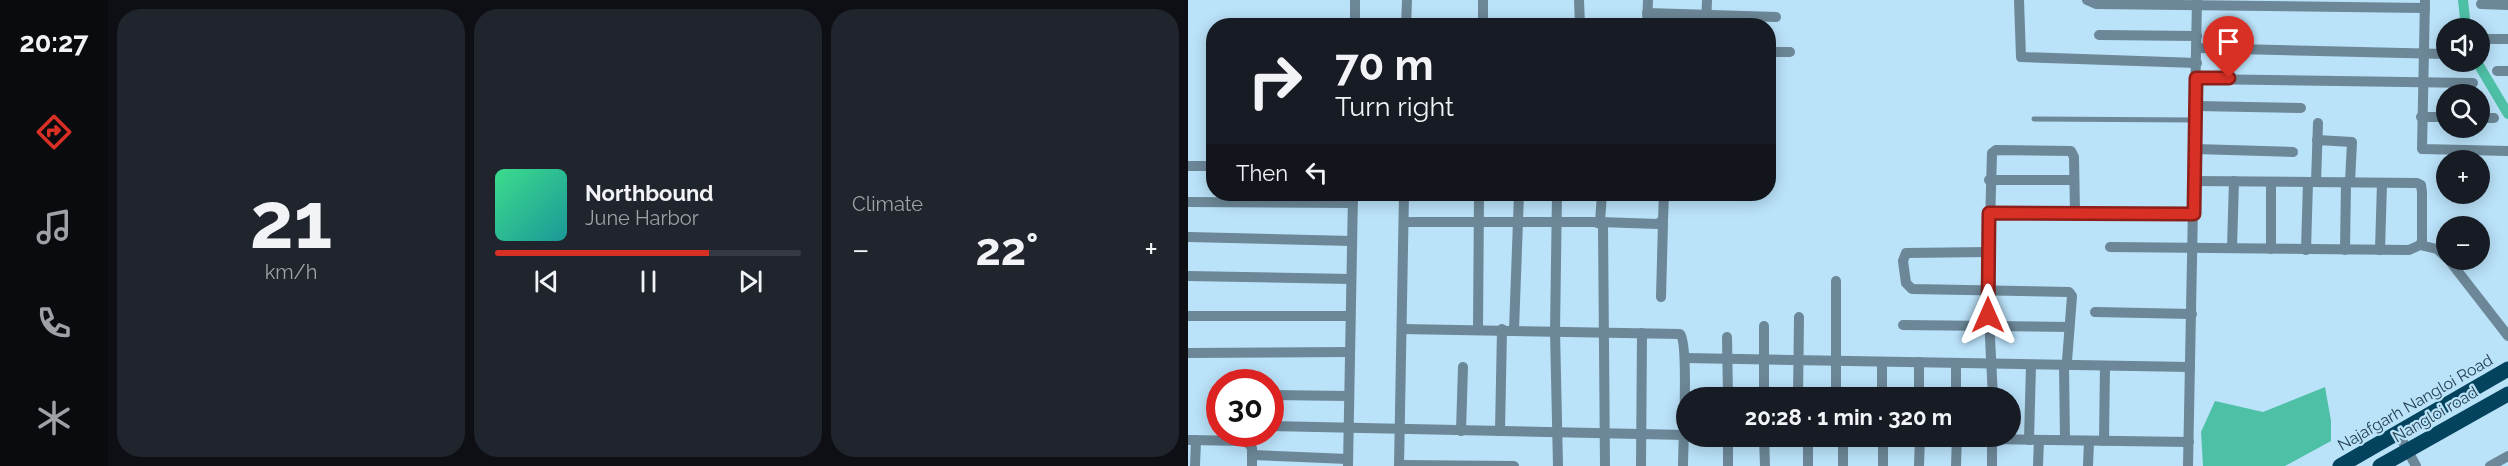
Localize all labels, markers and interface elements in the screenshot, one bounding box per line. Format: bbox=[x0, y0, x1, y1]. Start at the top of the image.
pin bbox=[2203, 16, 2254, 78]
map controls bbox=[2436, 18, 2490, 270]
button: sound bbox=[2436, 18, 2490, 72]
icon: arrive bbox=[2212, 25, 2245, 58]
text: 20:27 bbox=[20, 27, 88, 58]
text: 70 m bbox=[1335, 41, 1434, 90]
icon: right bbox=[1236, 42, 1314, 120]
button: search bbox=[2436, 84, 2490, 138]
text: Turn right bbox=[1335, 91, 1454, 122]
icon: directions bbox=[33, 111, 75, 153]
button: + bbox=[2436, 150, 2490, 204]
icon: left bbox=[1300, 156, 1333, 189]
text: Then bbox=[1236, 160, 1288, 186]
text: 21 bbox=[250, 175, 332, 266]
text: Northbound bbox=[585, 180, 714, 206]
text: Climate bbox=[852, 192, 923, 216]
icon: music bbox=[33, 206, 75, 248]
text: June Harbor bbox=[585, 206, 699, 230]
button: − bbox=[2436, 216, 2490, 270]
text: 22° bbox=[975, 223, 1039, 276]
text: − bbox=[852, 230, 870, 269]
text: + bbox=[1144, 230, 1158, 269]
text: km/h bbox=[265, 260, 317, 284]
icon: previous bbox=[530, 265, 563, 298]
icon: pause bbox=[632, 265, 665, 298]
icon: next bbox=[734, 265, 767, 298]
position arrow bbox=[1956, 283, 2020, 347]
icon: phone bbox=[33, 302, 75, 344]
street label: Najafgarh Nangloi Road bbox=[2334, 350, 2496, 455]
speed limit sign: 30 bbox=[1206, 369, 1284, 447]
street label: Nangloi road bbox=[2389, 382, 2481, 446]
icon: climate bbox=[33, 397, 75, 439]
text: 20:28 · 1 min · 320 m bbox=[1745, 404, 1952, 430]

